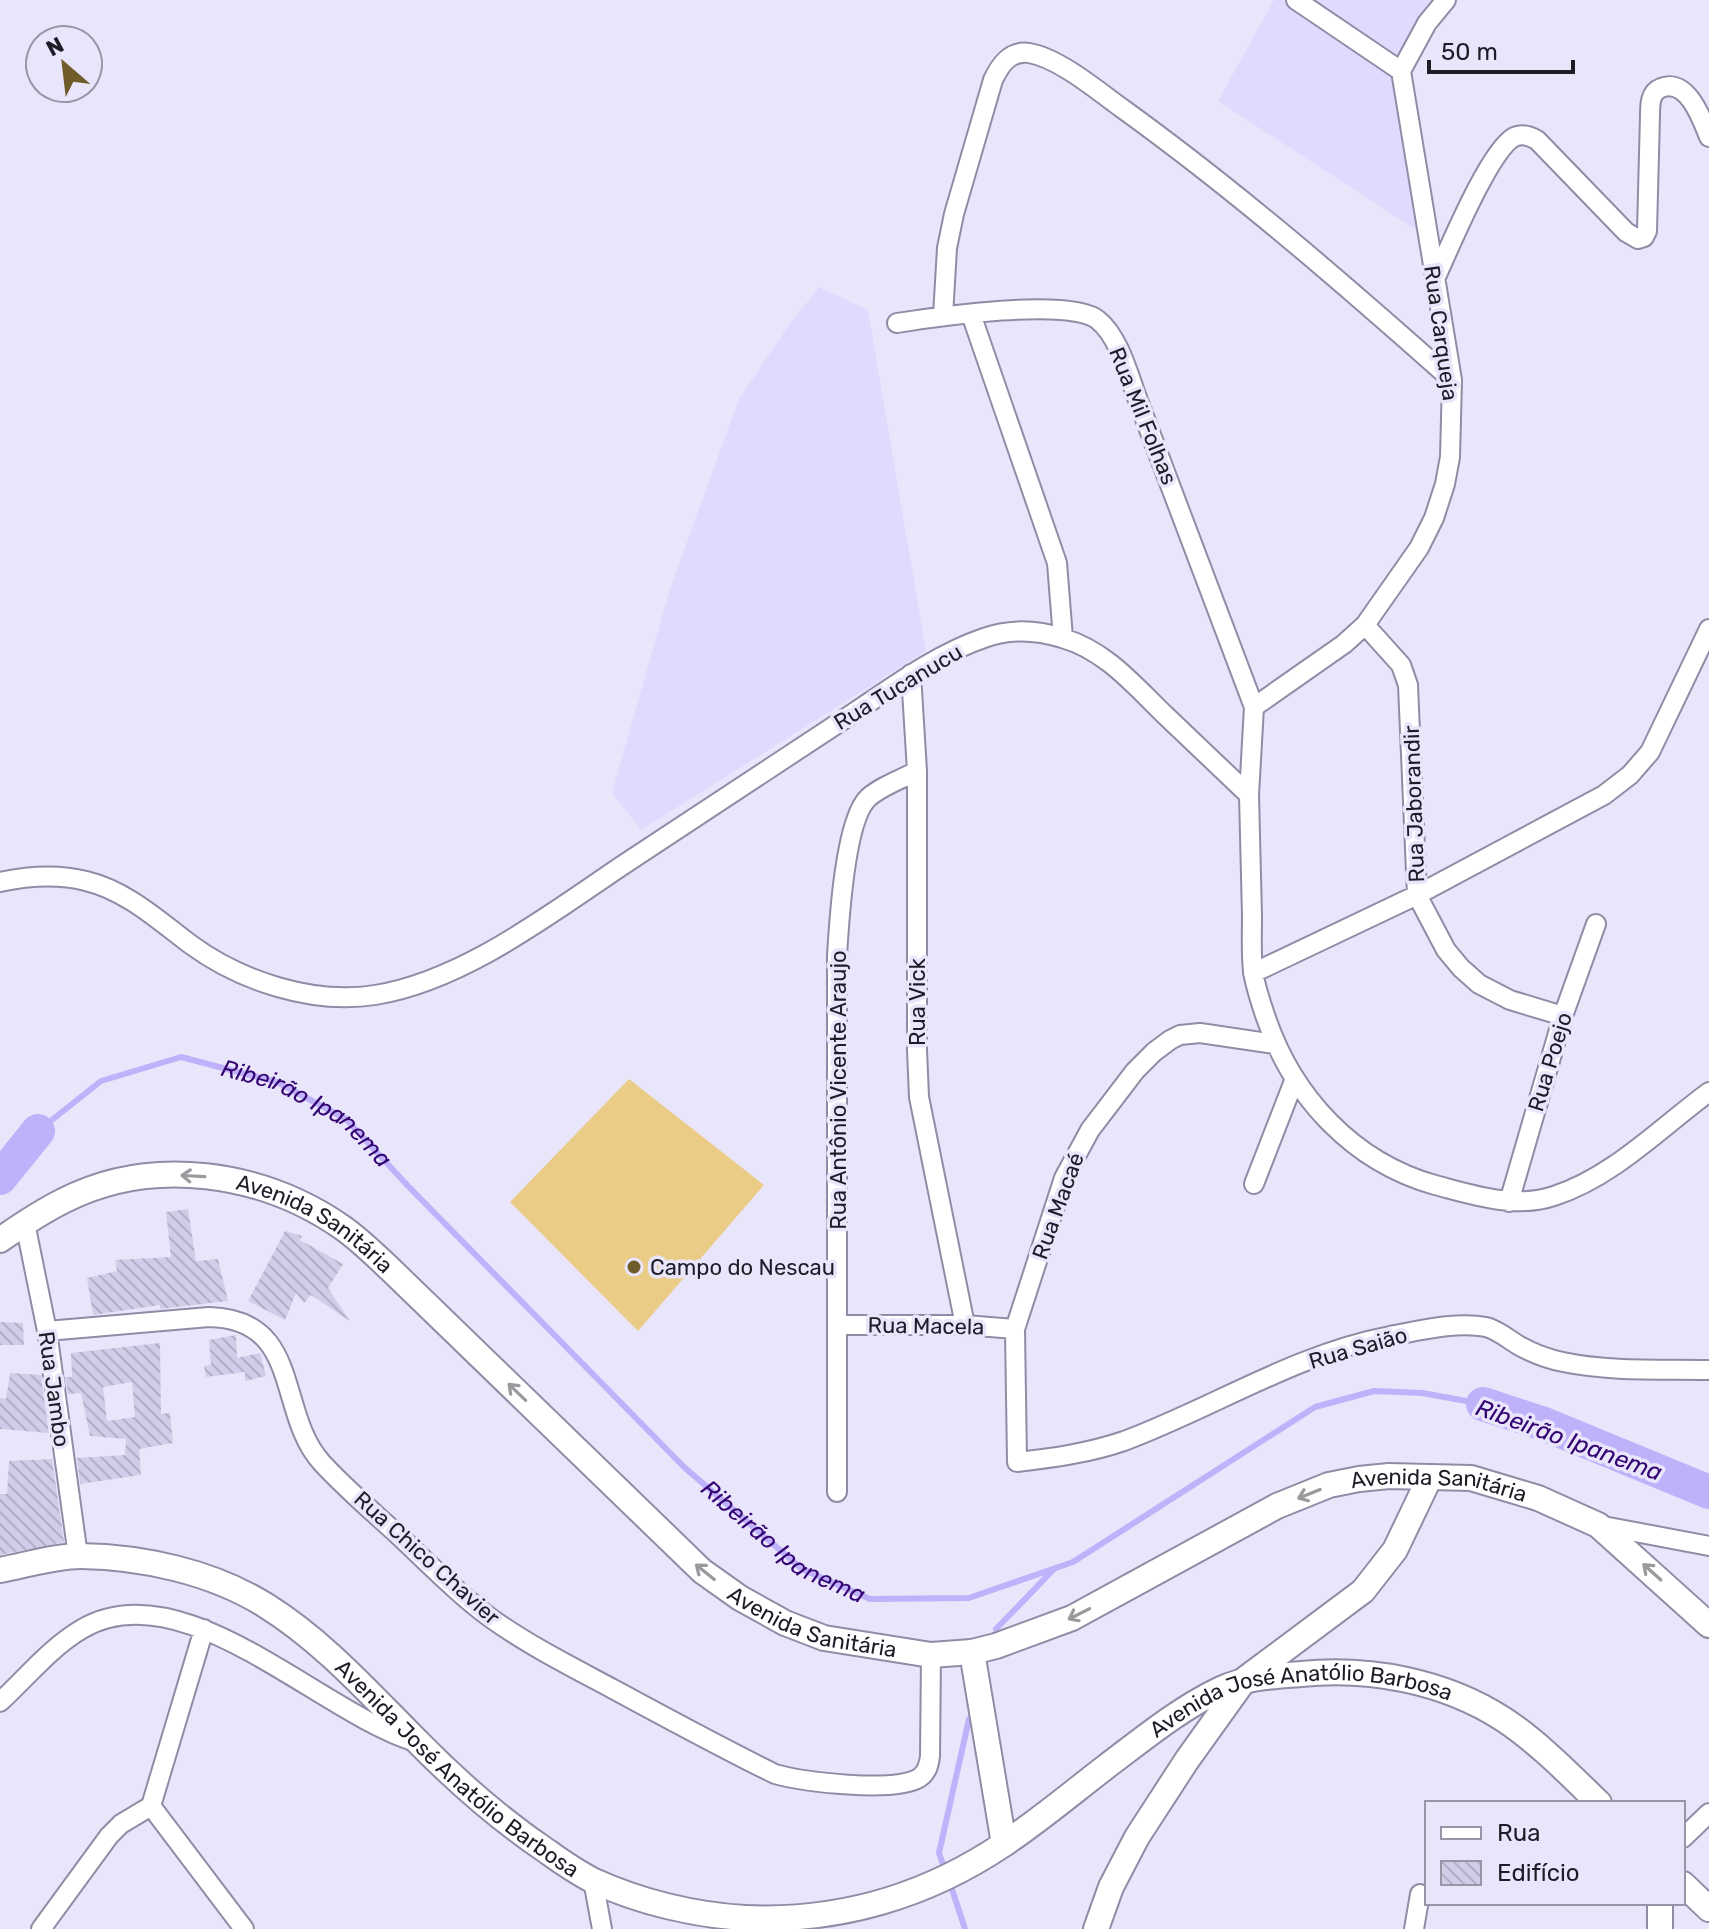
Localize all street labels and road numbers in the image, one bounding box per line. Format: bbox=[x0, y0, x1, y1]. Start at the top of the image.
street label: Rua Carqueja bbox=[1418, 264, 1464, 402]
street label: Rua Mil Folhas bbox=[1103, 343, 1183, 489]
street label: Rua Tucanucu bbox=[829, 638, 967, 736]
street label: Rua Jaborandir bbox=[1398, 724, 1430, 883]
street label: Rua Antônio Vicente Araujo bbox=[825, 950, 852, 1230]
street label: Rua Vick bbox=[904, 957, 931, 1046]
street label: Rua Poejo bbox=[1522, 1009, 1578, 1115]
street label: Rua Macaé bbox=[1026, 1149, 1090, 1263]
street label: Avenida Sanitária bbox=[234, 1168, 399, 1279]
street label: Rua Macela bbox=[867, 1311, 985, 1341]
street label: Rua Saião bbox=[1306, 1321, 1410, 1375]
street label: Rua Jambo bbox=[33, 1329, 75, 1449]
street label: Avenida Sanitária bbox=[1348, 1462, 1530, 1507]
street label: Rua Chico Chavier bbox=[349, 1485, 506, 1631]
street label: Avenida Sanitária bbox=[722, 1580, 899, 1663]
street label: Avenida José Anatólio Barbosa bbox=[330, 1654, 584, 1883]
street label: Avenida José Anatólio Barbosa bbox=[1144, 1659, 1456, 1743]

